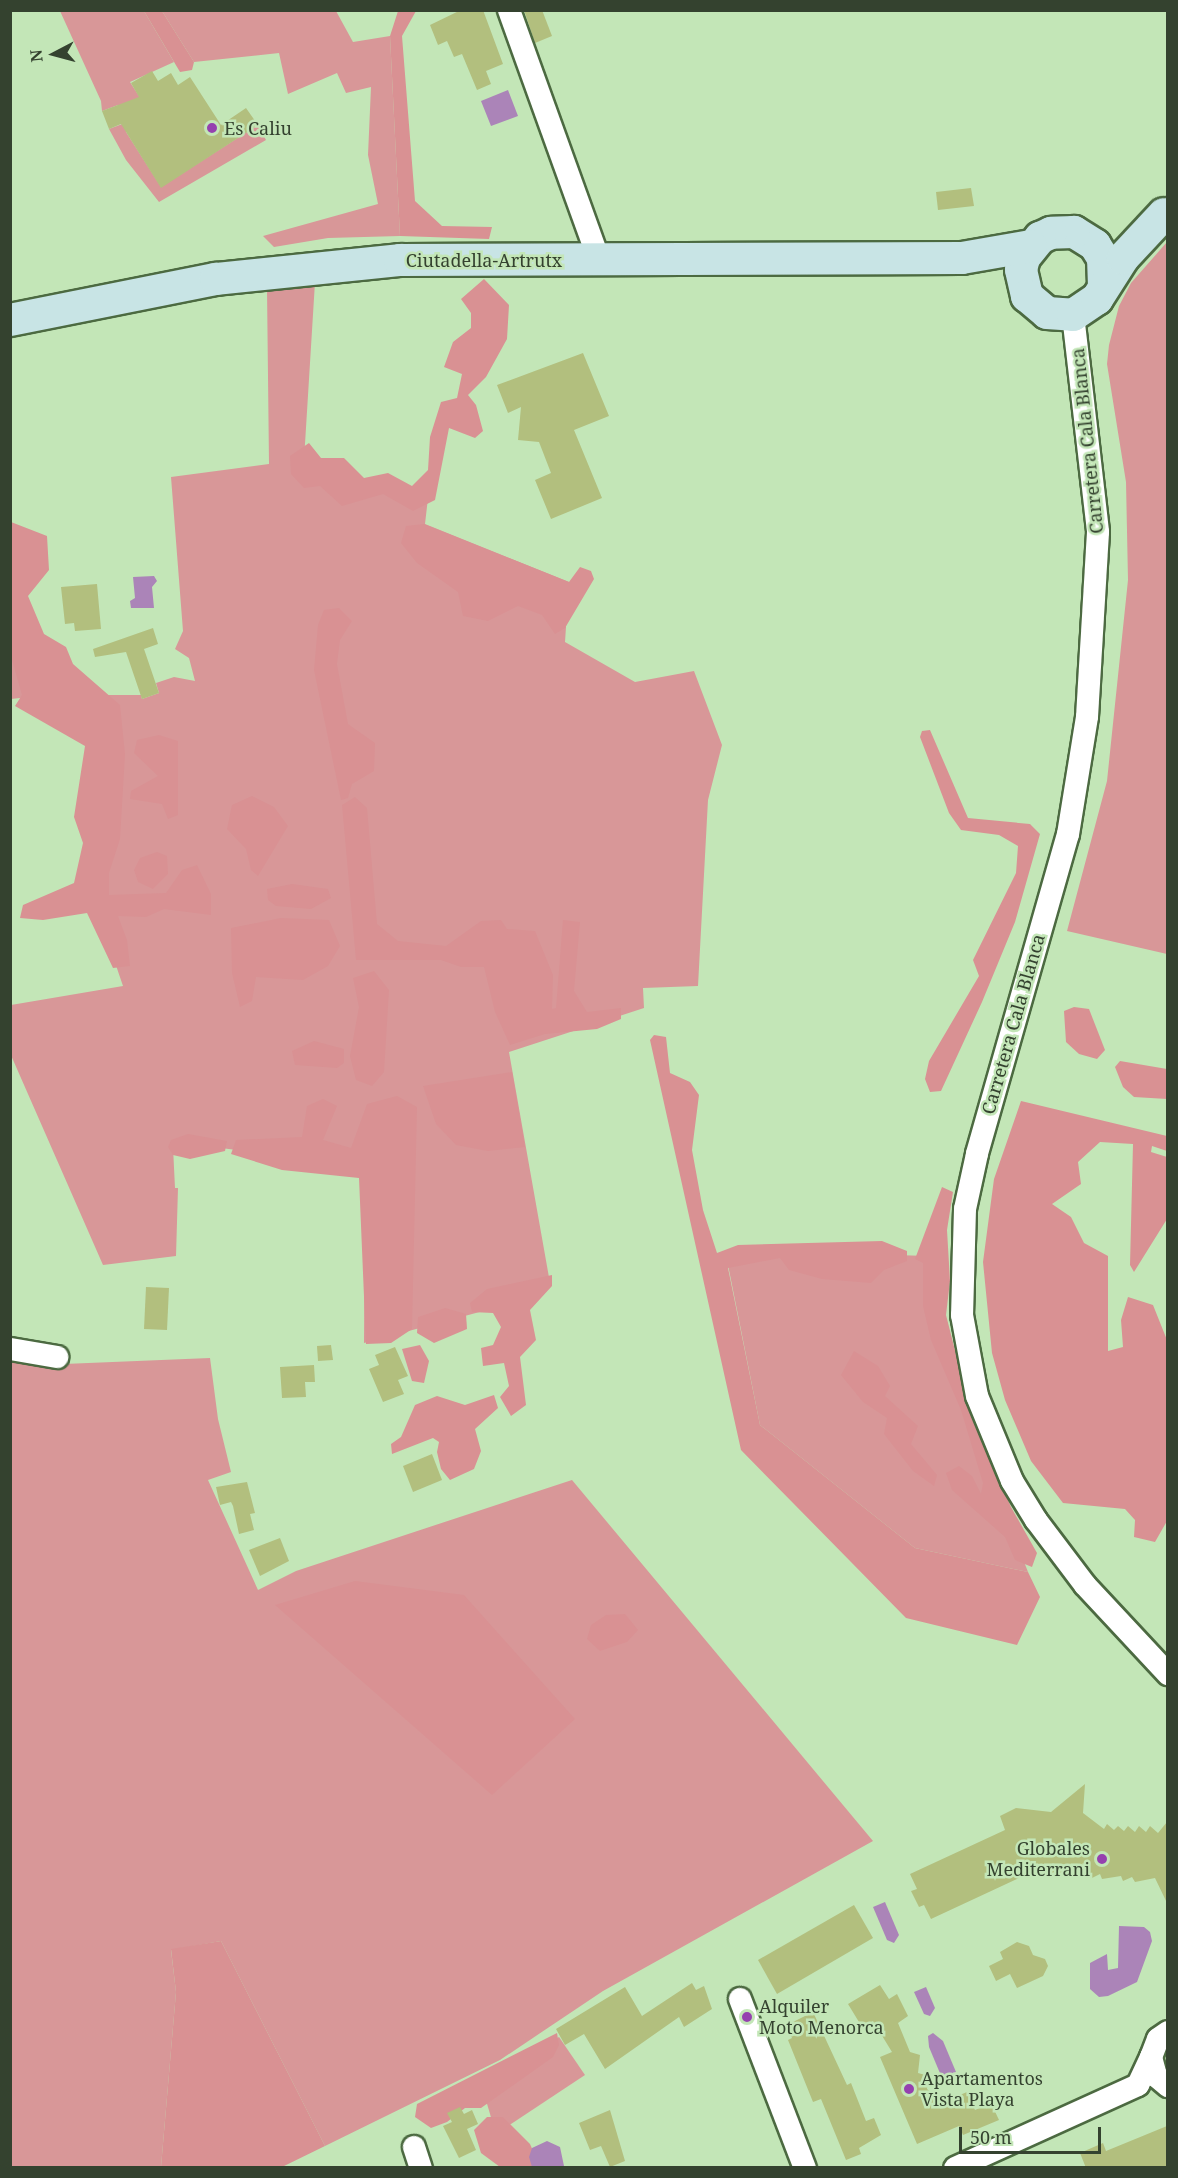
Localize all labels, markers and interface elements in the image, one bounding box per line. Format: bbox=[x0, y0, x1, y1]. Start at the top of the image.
north arrow bbox=[24, 24, 84, 84]
text: N bbox=[25, 48, 48, 63]
place label: Es Caliu bbox=[224, 117, 292, 139]
marker: Es Caliu bbox=[205, 121, 219, 135]
street label: Ciutadella-Artrutx bbox=[406, 249, 562, 271]
street label: Carretera Cala Blanca bbox=[1067, 347, 1107, 535]
street label: Carretera Cala Blanca bbox=[977, 931, 1049, 1117]
place label: Globales Mediterrani bbox=[987, 1838, 1090, 1880]
marker: Globales Mediterrani bbox=[1095, 1852, 1109, 1866]
place label: Alquiler Moto Menorca bbox=[759, 1996, 884, 2038]
marker: Alquiler Moto Menorca bbox=[740, 2010, 754, 2024]
place label: Apartamentos Vista Playa bbox=[921, 2068, 1043, 2110]
marker: Apartamentos Vista Playa bbox=[902, 2082, 916, 2096]
scale bar bbox=[962, 2115, 1104, 2153]
text: 50 m bbox=[970, 2125, 1012, 2149]

